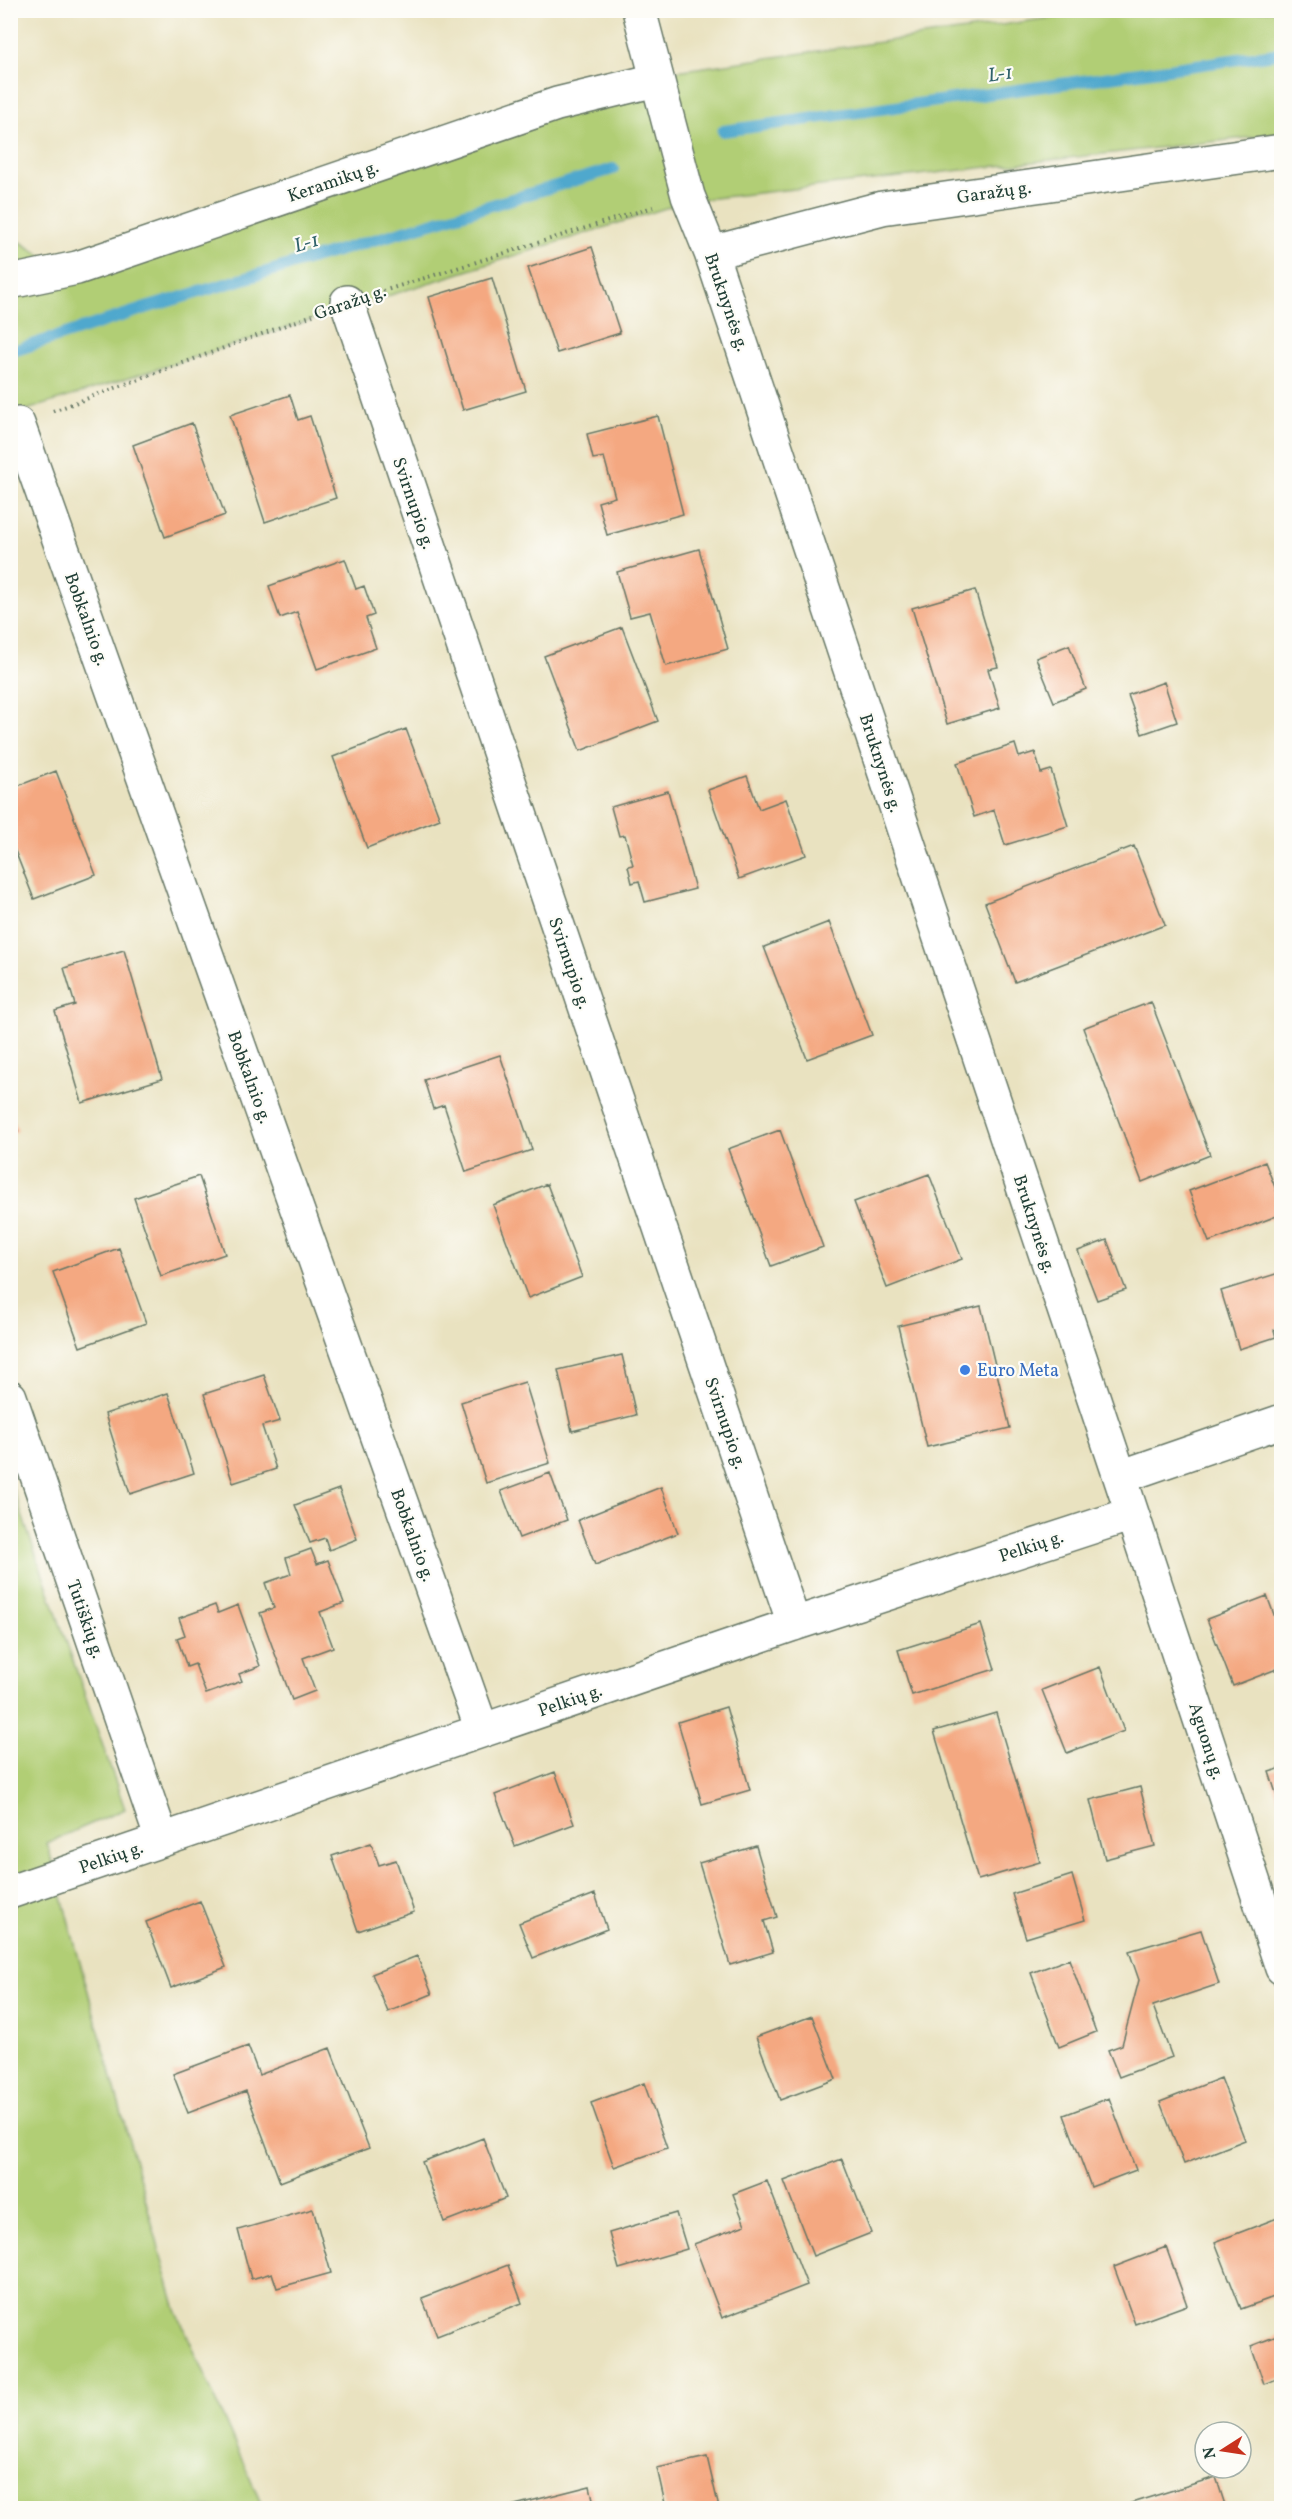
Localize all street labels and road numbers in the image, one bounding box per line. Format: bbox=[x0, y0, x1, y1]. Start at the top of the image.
street label: Keramikų g. bbox=[285, 155, 382, 210]
street label: Garažų g. bbox=[955, 176, 1033, 211]
street label: Bruknynės g. bbox=[697, 250, 754, 355]
street label: Garažų g. bbox=[311, 279, 390, 327]
street label: Svirnupio g. bbox=[385, 454, 440, 553]
street label: Bobkalnio g. bbox=[57, 570, 114, 669]
street label: Bruknynės g. bbox=[852, 711, 907, 816]
street label: Svirnupio g. bbox=[541, 914, 596, 1013]
street label: Bobkalnio g. bbox=[220, 1028, 277, 1127]
street label: Bruknynės g. bbox=[1006, 1172, 1061, 1277]
street label: Svirnupio g. bbox=[697, 1374, 752, 1473]
street label: Bobkalnio g. bbox=[383, 1486, 440, 1585]
street label: Pelkių g. bbox=[996, 1525, 1067, 1570]
street label: Tutiškių g. bbox=[59, 1577, 110, 1662]
street label: Pelkių g. bbox=[535, 1679, 606, 1724]
street label: Aguonų g. bbox=[1181, 1700, 1230, 1783]
street label: Pelkių g. bbox=[76, 1836, 147, 1881]

